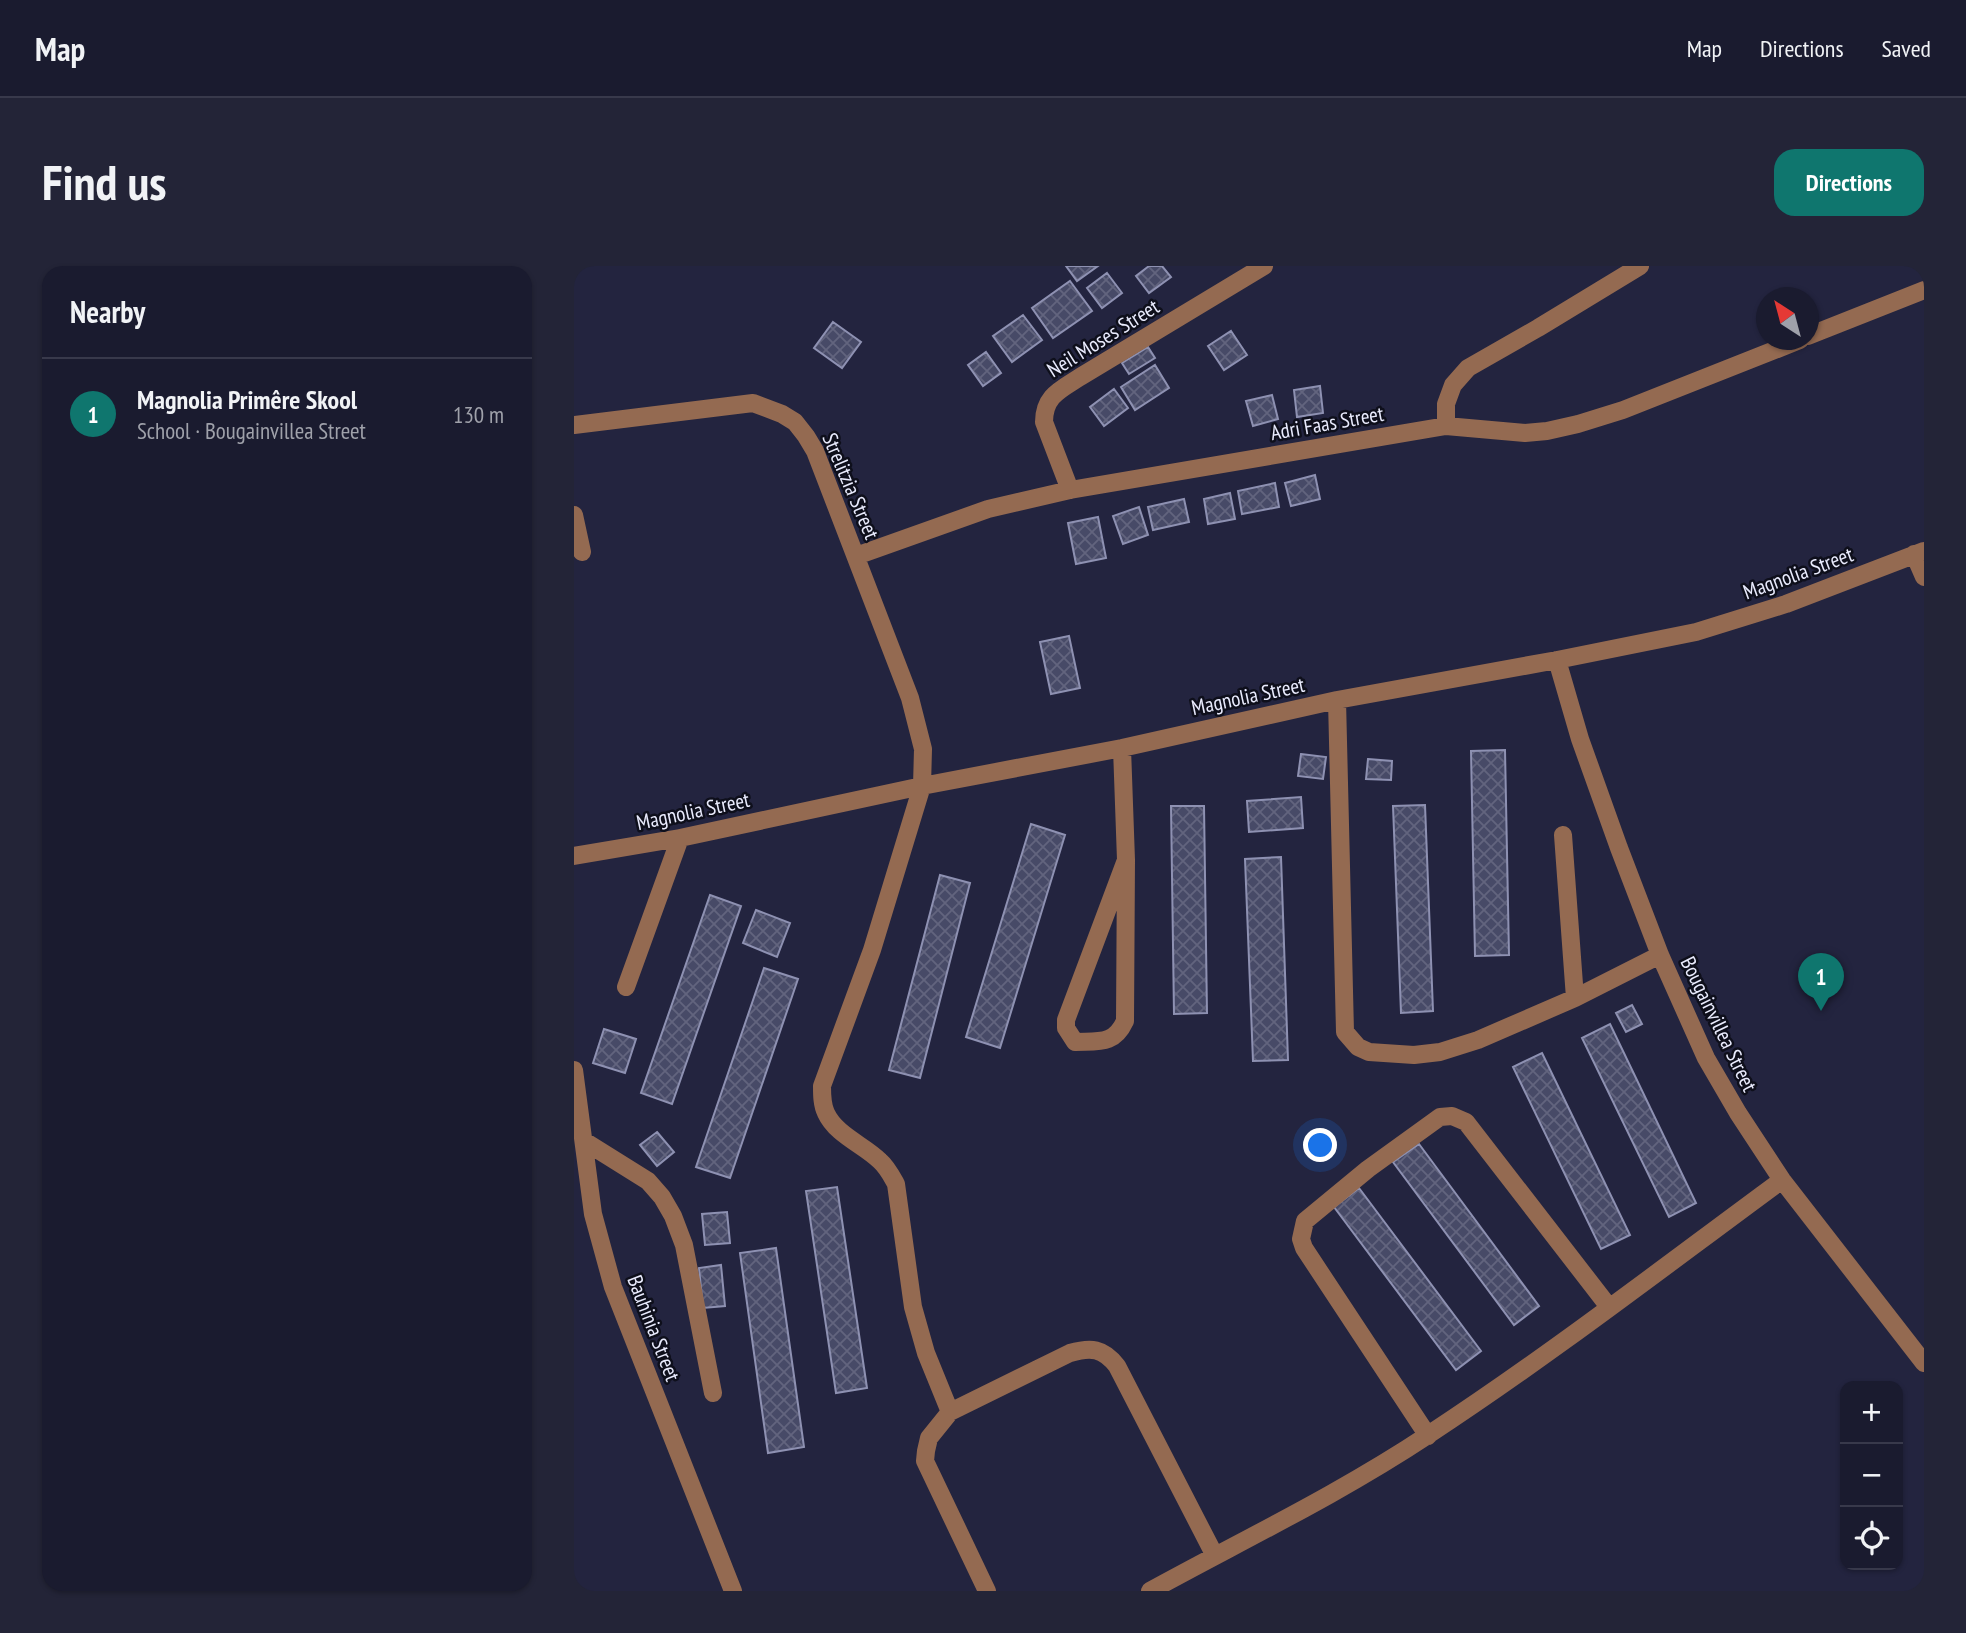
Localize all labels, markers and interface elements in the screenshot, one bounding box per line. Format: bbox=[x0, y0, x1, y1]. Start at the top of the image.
text: Map bbox=[35, 27, 85, 70]
text: Map bbox=[1687, 33, 1722, 64]
text: Directions bbox=[1760, 33, 1844, 64]
text: Saved bbox=[1882, 33, 1931, 64]
button: Directions bbox=[1774, 149, 1924, 216]
text: Find us bbox=[42, 150, 166, 214]
north arrow bbox=[1756, 287, 1819, 350]
text: Nearby bbox=[70, 292, 145, 331]
street label: Neil Moses Street bbox=[1042, 293, 1164, 383]
text: Magnolia Primêre Skool bbox=[137, 383, 357, 416]
text: 1 bbox=[88, 400, 99, 429]
text: 130 m bbox=[453, 400, 504, 429]
street label: Adri Faas Street bbox=[1268, 400, 1386, 446]
text: School · Bougainvillea Street bbox=[137, 416, 366, 445]
street label: Strelitzia Street bbox=[817, 429, 886, 543]
street label: Magnolia Street bbox=[1739, 541, 1857, 605]
street label: Magnolia Street bbox=[1189, 671, 1307, 721]
street label: Magnolia Street bbox=[634, 786, 752, 836]
street label: Bougainvillea Street bbox=[1675, 952, 1763, 1096]
pin: 1 bbox=[1798, 953, 1844, 1011]
your location bbox=[1303, 1128, 1337, 1162]
street label: Bauhinia Street bbox=[621, 1271, 687, 1385]
map controls bbox=[1840, 1381, 1903, 1570]
button: + bbox=[1840, 1381, 1903, 1444]
button: − bbox=[1840, 1444, 1903, 1507]
button: locate bbox=[1840, 1507, 1903, 1570]

